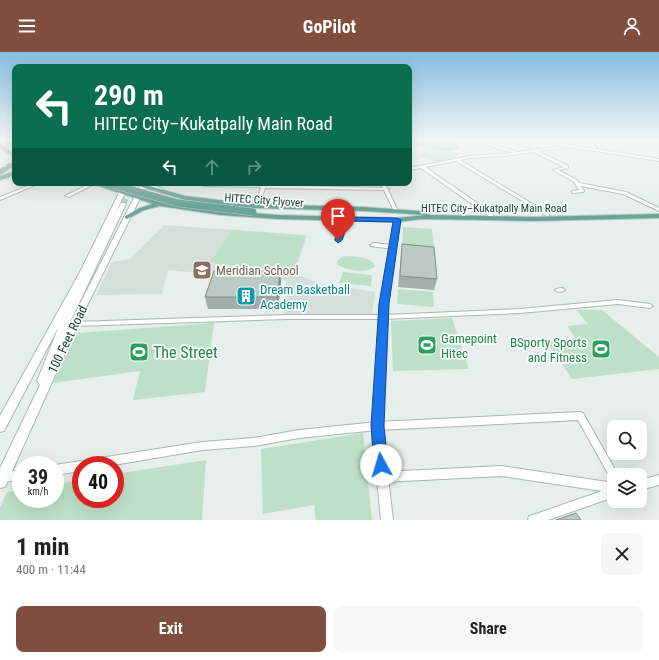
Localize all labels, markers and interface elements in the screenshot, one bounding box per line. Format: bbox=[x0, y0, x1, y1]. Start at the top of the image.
icon: menu bbox=[16, 15, 38, 37]
icon: person bbox=[621, 15, 643, 37]
text: GoPilot bbox=[303, 16, 356, 37]
text: 290 m bbox=[94, 79, 164, 112]
icon: left bbox=[28, 80, 80, 132]
text: HITEC City–Kukatpally Main Road bbox=[94, 113, 333, 134]
icon: left bbox=[159, 156, 181, 178]
icon: ahead bbox=[201, 156, 223, 178]
icon: right bbox=[243, 156, 265, 178]
street label: HITEC City Flyover bbox=[224, 191, 305, 210]
pin bbox=[321, 199, 355, 240]
street label: HITEC City–Kukatpally Main Road bbox=[421, 202, 567, 215]
icon: arrive bbox=[327, 205, 349, 227]
school or university icon: Meridian School bbox=[191, 259, 213, 281]
place label: Meridian School bbox=[216, 263, 299, 278]
place label: Dream Basketball Academy bbox=[260, 282, 350, 312]
building icon: Dream Basketball Academy bbox=[235, 285, 257, 307]
street label: 100 Feet Road bbox=[45, 303, 90, 376]
place label: Gamepoint Hitec bbox=[441, 331, 497, 361]
sports icon: Gamepoint Hitec bbox=[416, 334, 438, 356]
place label: BSporty Sports and Fitness bbox=[510, 335, 587, 365]
sports icon: BSporty Sports and Fitness bbox=[590, 338, 612, 360]
sports icon: The Street bbox=[128, 341, 150, 363]
place label: The Street bbox=[153, 343, 218, 362]
map controls bbox=[607, 420, 647, 508]
button: search bbox=[607, 420, 647, 460]
position arrow bbox=[360, 444, 402, 486]
speed limit sign: 40 bbox=[72, 456, 124, 508]
text: 39 bbox=[28, 465, 48, 489]
button: layers bbox=[607, 468, 647, 508]
text: km/h bbox=[28, 486, 48, 497]
text: 1 min bbox=[16, 533, 69, 561]
button: close bbox=[601, 533, 643, 575]
text: 400 m · 11:44 bbox=[16, 562, 86, 577]
button: Exit bbox=[16, 606, 326, 652]
button: Share bbox=[334, 606, 643, 652]

